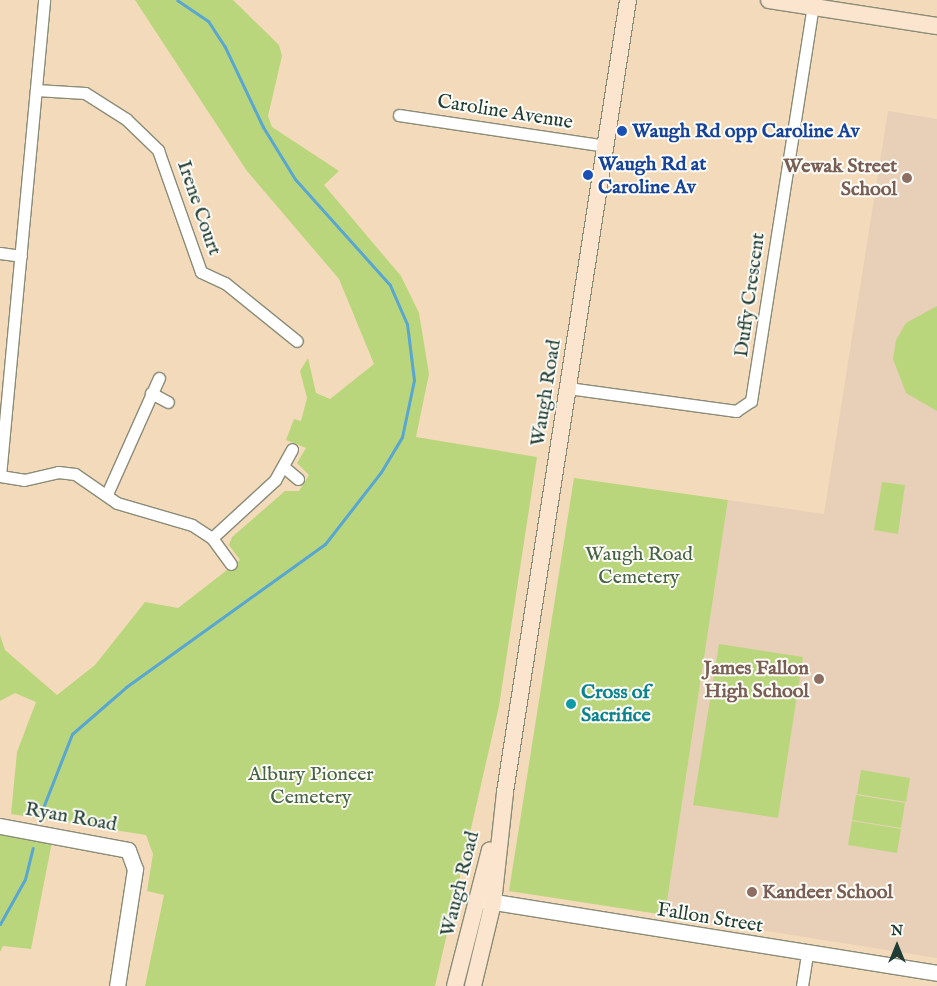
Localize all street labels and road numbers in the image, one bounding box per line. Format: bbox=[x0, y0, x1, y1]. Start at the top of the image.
street label: Caroline Avenue bbox=[435, 89, 575, 135]
street label: Irene Court bbox=[172, 157, 226, 259]
street label: Duffy Crescent bbox=[729, 231, 771, 359]
street label: Waugh Road bbox=[526, 338, 566, 448]
street label: Ryan Road bbox=[23, 797, 119, 837]
street label: Waugh Road bbox=[435, 829, 485, 939]
street label: Fallon Street bbox=[655, 898, 765, 938]

